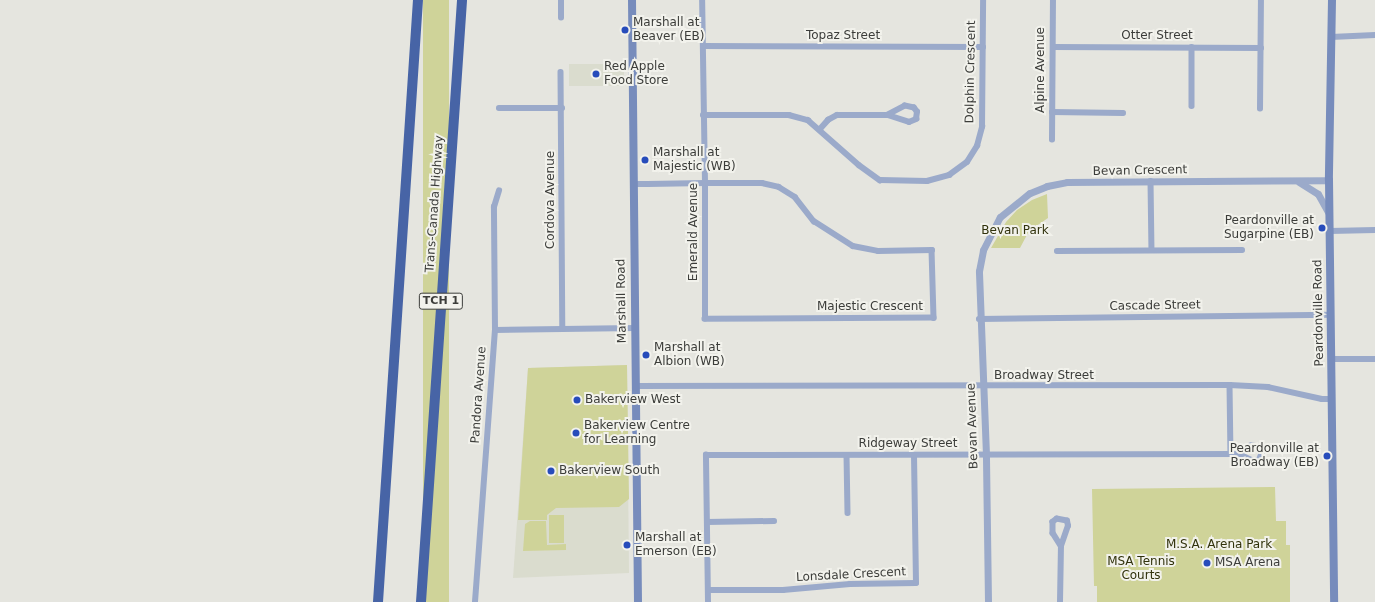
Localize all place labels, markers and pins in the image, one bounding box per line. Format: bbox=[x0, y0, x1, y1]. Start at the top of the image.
place label: Marshall at Beaver (EB) bbox=[633, 16, 704, 44]
marker: Marshall at Beaver (EB) bbox=[620, 25, 630, 35]
place label: Red Apple Food Store bbox=[604, 60, 668, 88]
marker: Red Apple Food Store bbox=[591, 69, 601, 79]
place label: Marshall at Majestic (WB) bbox=[653, 146, 736, 174]
marker: Marshall at Majestic (WB) bbox=[640, 155, 650, 165]
place label: Peardonville at Sugarpine (EB) bbox=[1224, 214, 1314, 242]
marker: Peardonville at Sugarpine (EB) bbox=[1317, 223, 1327, 233]
place label: Marshall at Albion (WB) bbox=[654, 341, 725, 369]
marker: Marshall at Albion (WB) bbox=[641, 350, 651, 360]
place label: Bakerview West bbox=[585, 393, 680, 407]
marker: Bakerview West bbox=[572, 395, 582, 405]
place label: Bakerview Centre for Learning bbox=[584, 419, 690, 447]
marker: Bakerview Centre for Learning bbox=[571, 428, 581, 438]
place label: Peardonville at Broadway (EB) bbox=[1230, 442, 1319, 470]
marker: Peardonville at Broadway (EB) bbox=[1322, 451, 1332, 461]
place label: Bakerview South bbox=[559, 464, 660, 478]
marker: Bakerview South bbox=[546, 466, 556, 476]
place label: Marshall at Emerson (EB) bbox=[635, 531, 717, 559]
marker: Marshall at Emerson (EB) bbox=[622, 540, 632, 550]
place label: MSA Arena bbox=[1215, 556, 1280, 570]
marker: MSA Arena bbox=[1202, 558, 1212, 568]

